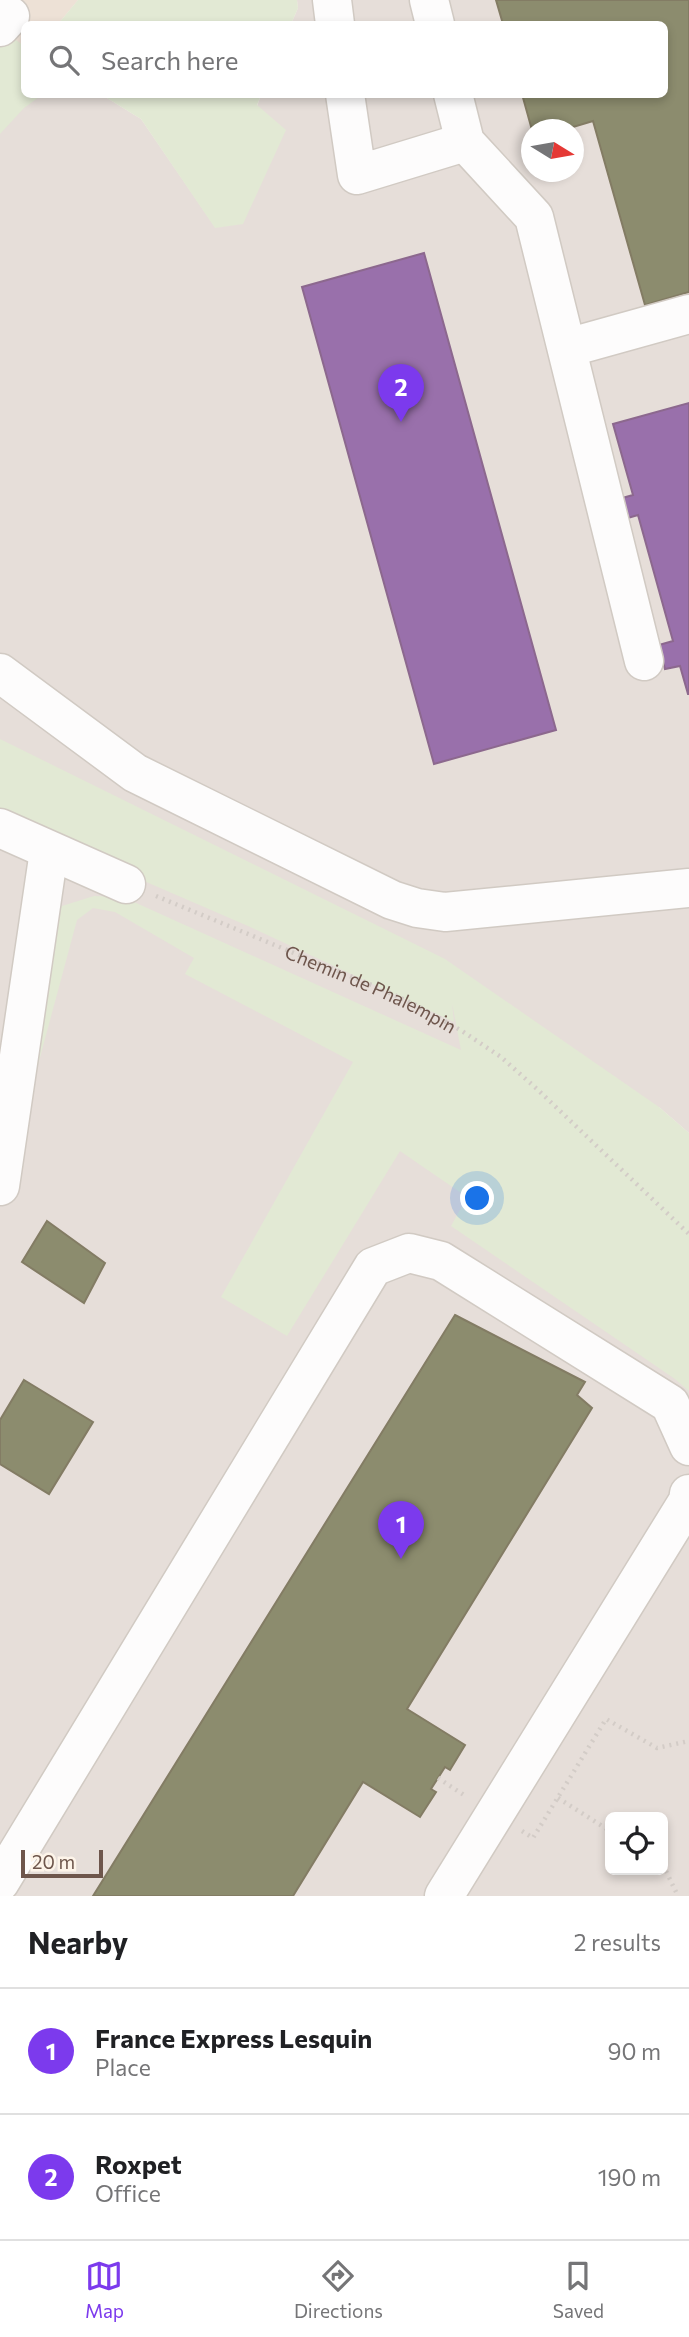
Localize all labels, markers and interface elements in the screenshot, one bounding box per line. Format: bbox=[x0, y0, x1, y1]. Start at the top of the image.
search box bbox=[21, 21, 668, 98]
icon: search bbox=[45, 41, 83, 79]
text: Search here bbox=[101, 44, 239, 75]
north arrow bbox=[521, 119, 584, 182]
pin: 2 bbox=[378, 364, 424, 422]
street label: Chemin de Phalempin bbox=[282, 939, 461, 1037]
your location bbox=[460, 1181, 494, 1215]
pin: 1 bbox=[378, 1501, 424, 1559]
map controls bbox=[605, 1812, 668, 1875]
button: locate bbox=[605, 1812, 668, 1875]
scale bar bbox=[21, 1847, 103, 1879]
text: 20 m bbox=[32, 1850, 75, 1873]
text: Nearby bbox=[28, 1923, 128, 1960]
text: 2 results bbox=[574, 1928, 661, 1956]
text: France Express Lesquin bbox=[95, 2022, 372, 2053]
text: 1 bbox=[46, 2037, 56, 2065]
text: 90 m bbox=[608, 2037, 661, 2065]
text: Place bbox=[95, 2053, 151, 2081]
text: Roxpet bbox=[95, 2148, 182, 2179]
text: 2 bbox=[44, 2163, 58, 2191]
text: 190 m bbox=[598, 2163, 661, 2191]
text: Office bbox=[95, 2179, 161, 2207]
tab: Map bbox=[85, 2257, 124, 2322]
tab: Directions bbox=[294, 2257, 383, 2322]
tab: Saved bbox=[553, 2257, 604, 2322]

